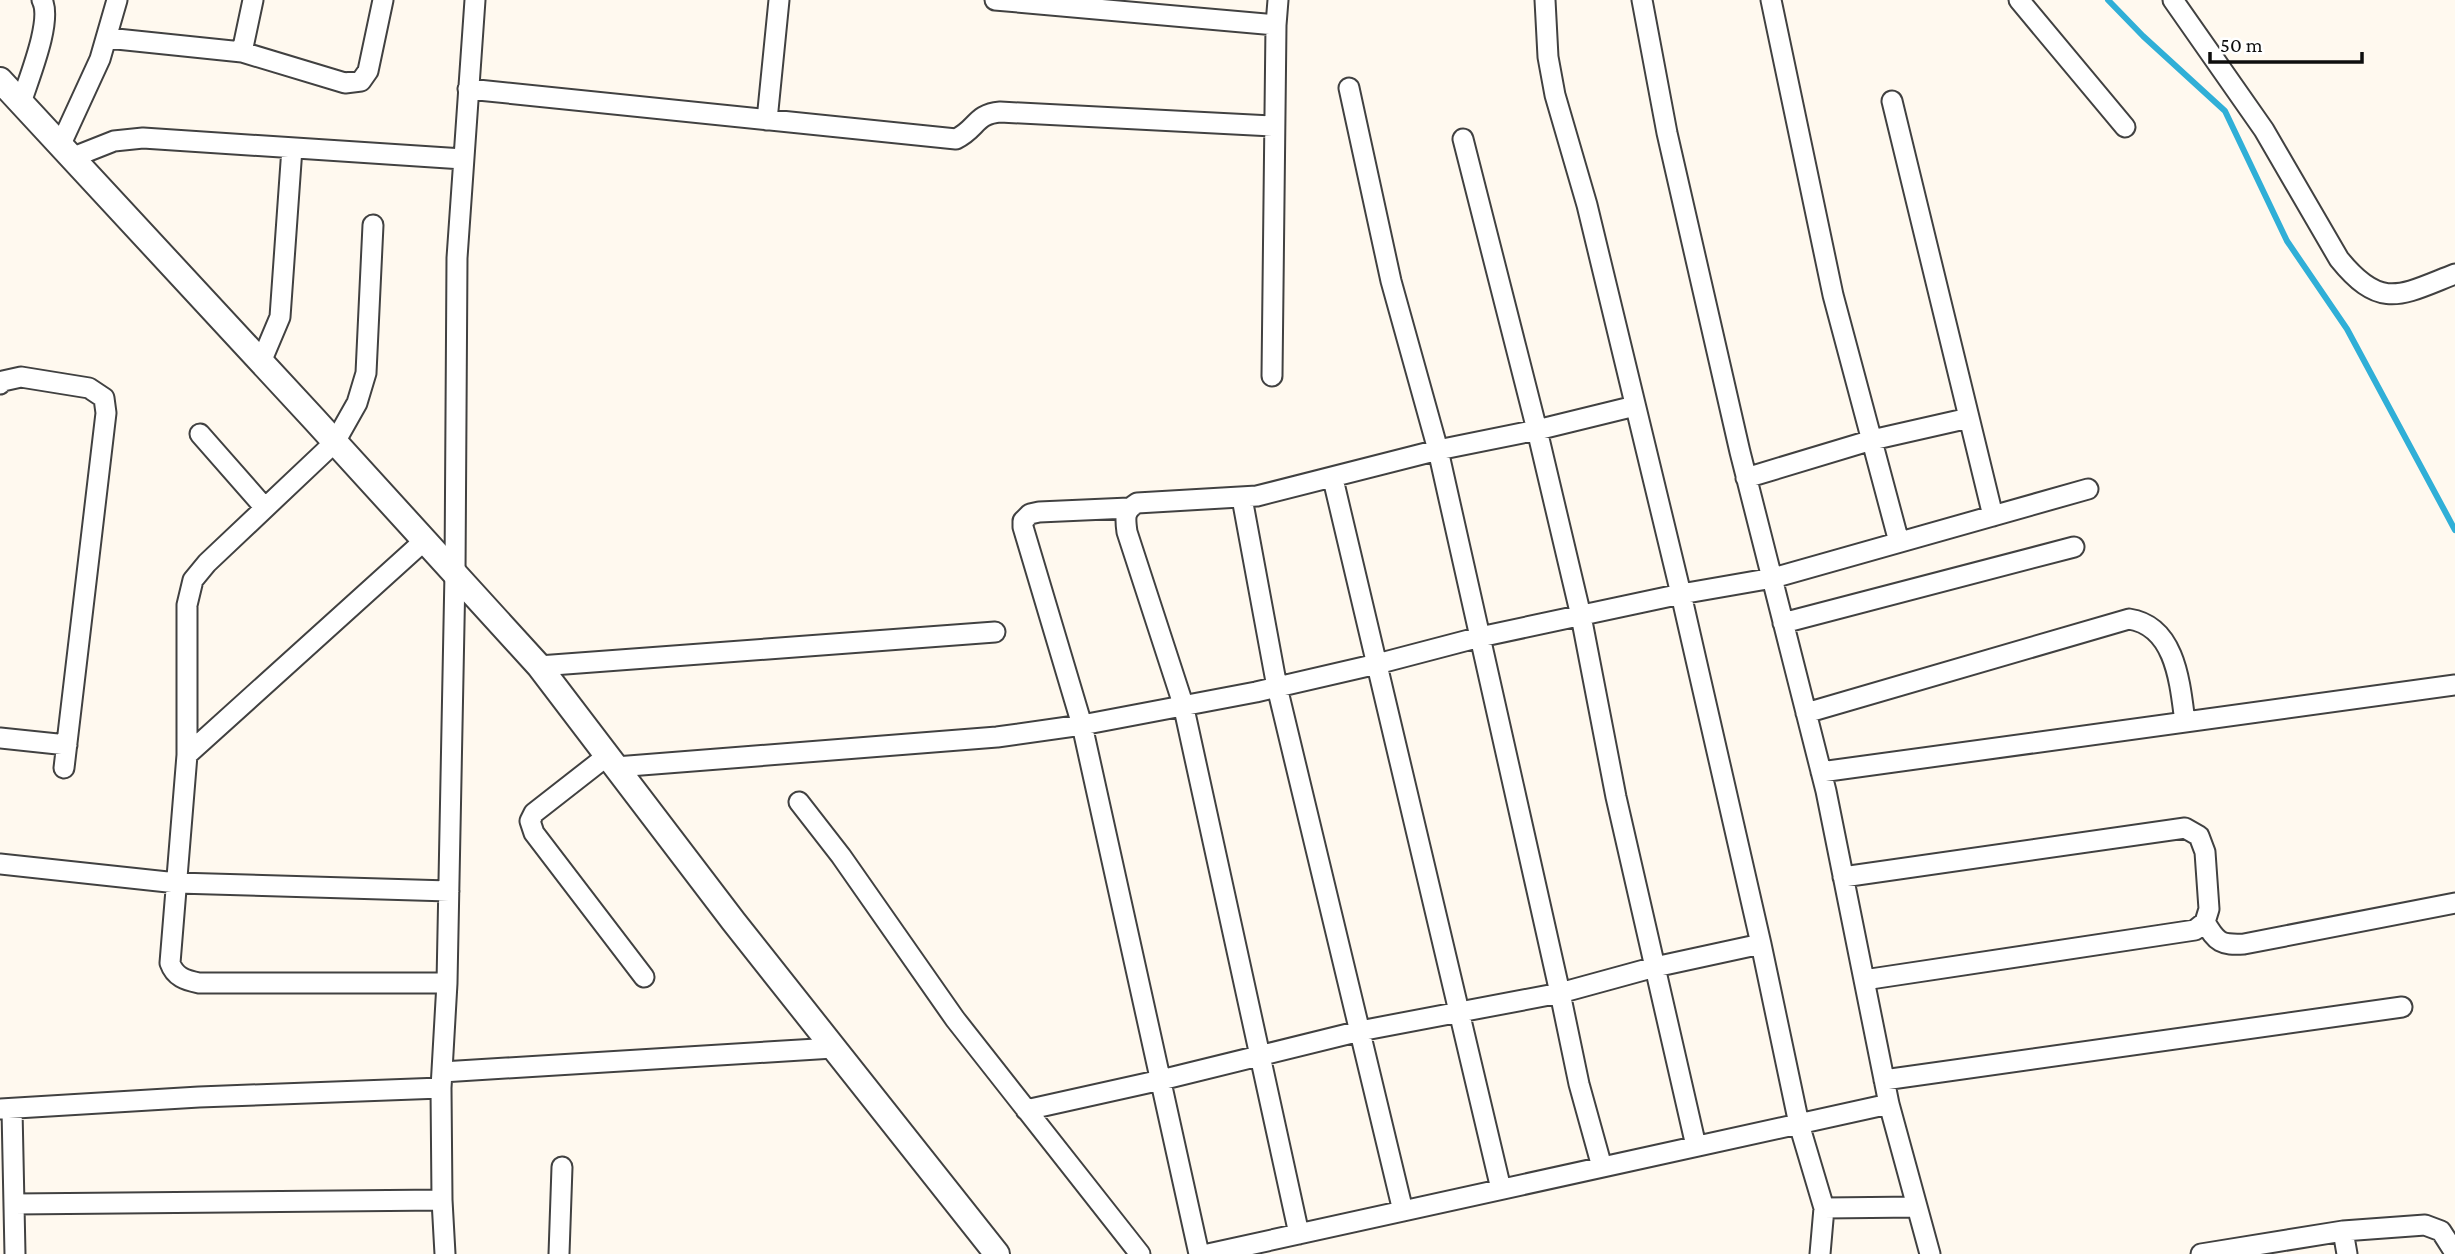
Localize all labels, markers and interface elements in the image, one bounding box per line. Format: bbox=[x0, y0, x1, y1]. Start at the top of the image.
scale bar bbox=[2210, 21, 2362, 65]
text: 50 m bbox=[2220, 33, 2263, 57]

